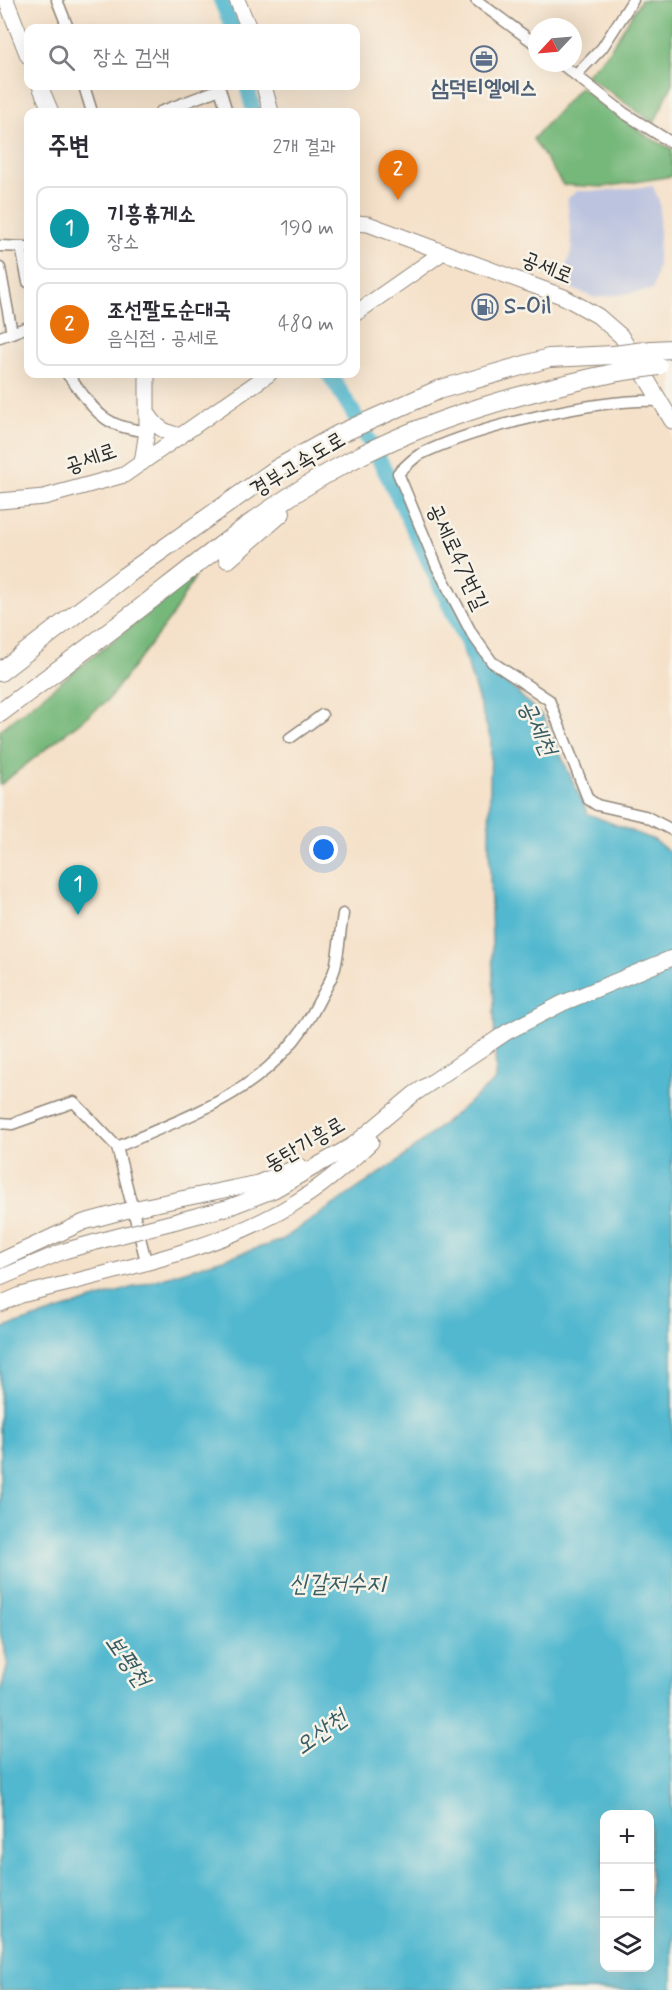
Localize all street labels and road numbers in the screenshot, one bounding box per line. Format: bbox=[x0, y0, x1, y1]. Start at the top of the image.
street label: 공세로 bbox=[517, 245, 577, 291]
street label: 경부고속도로 bbox=[245, 426, 351, 504]
street label: 공세로 bbox=[61, 437, 121, 481]
street label: 공세로47번길 bbox=[420, 499, 494, 615]
street label: 동탄기흥로 bbox=[260, 1111, 350, 1179]

